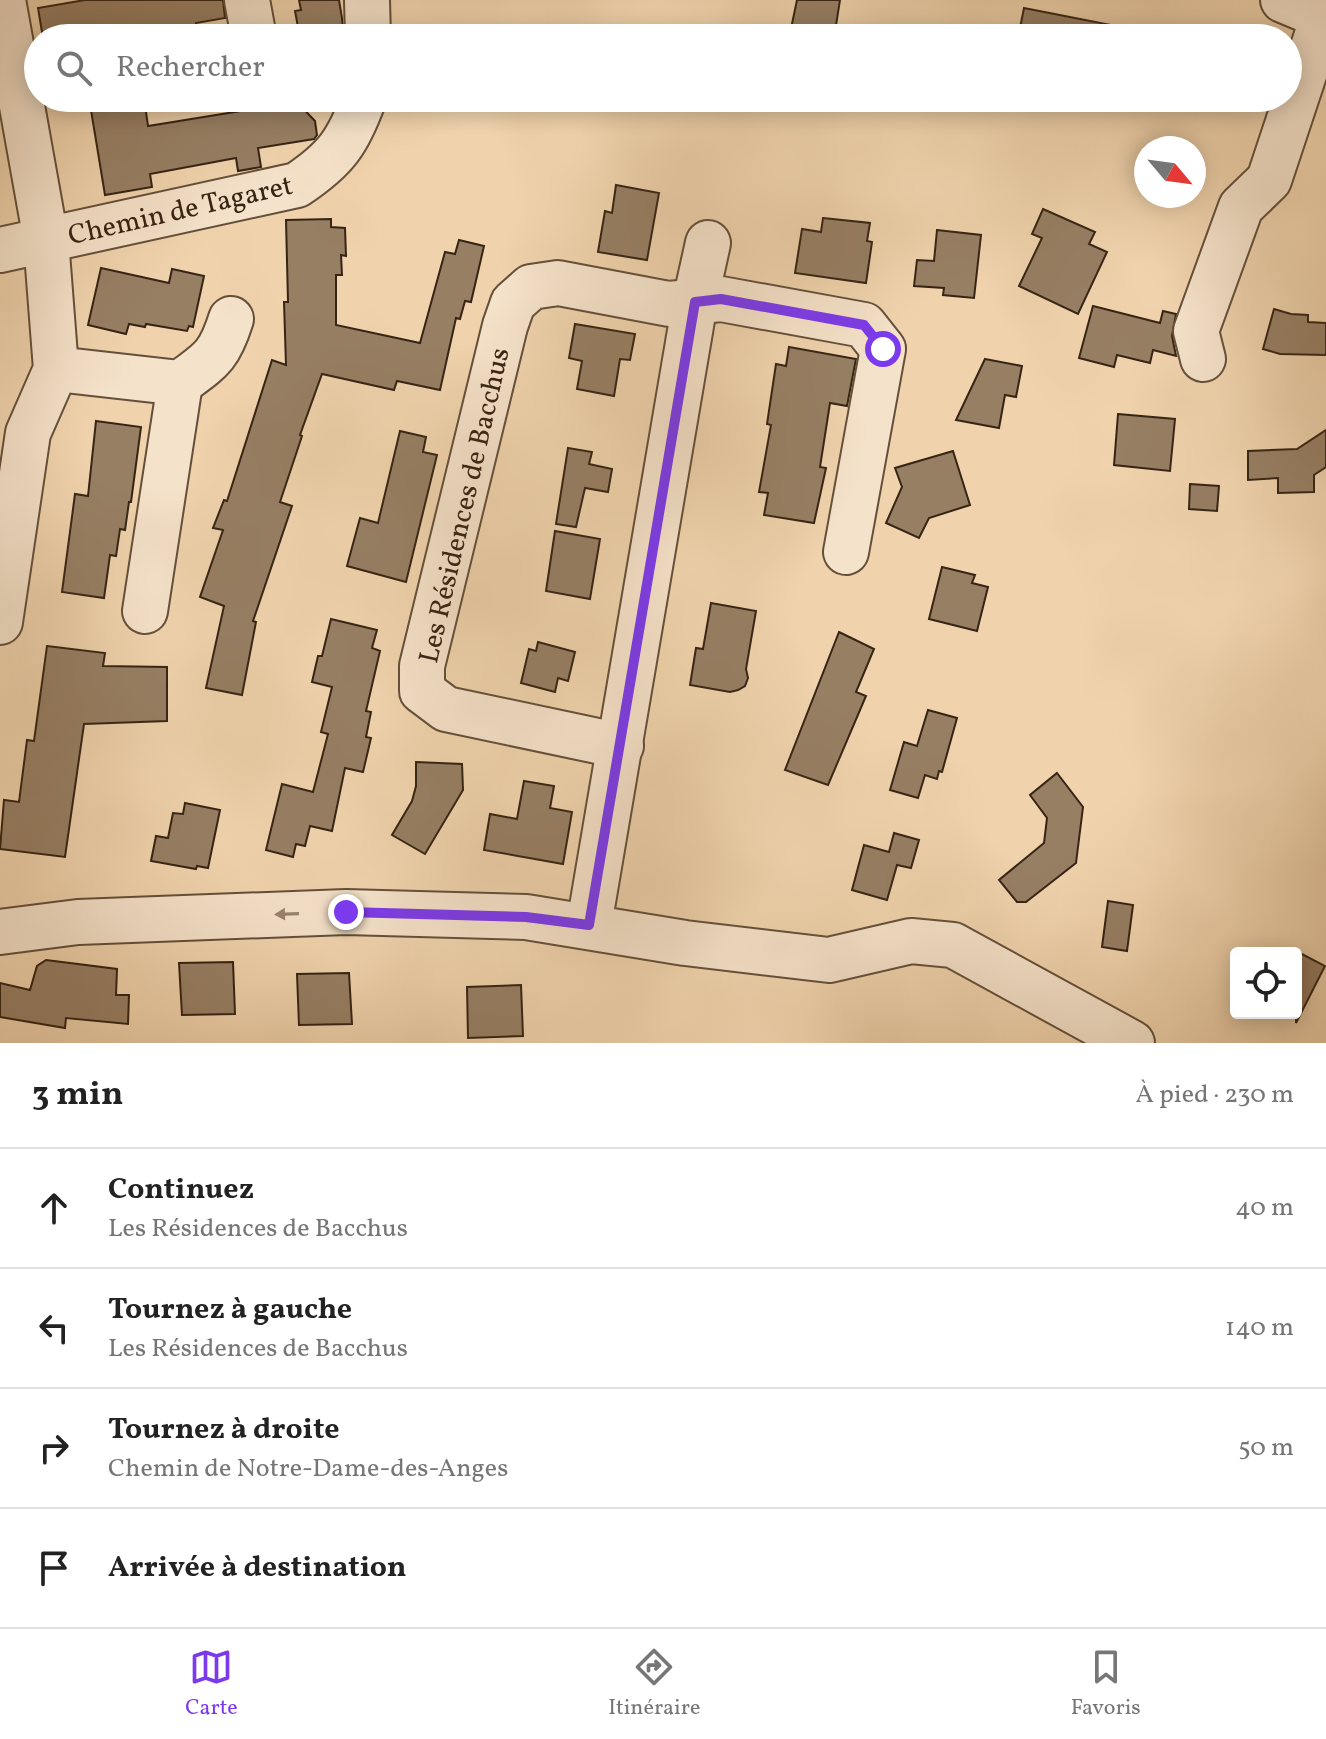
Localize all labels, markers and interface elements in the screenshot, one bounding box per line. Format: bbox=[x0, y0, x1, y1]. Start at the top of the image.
search box bbox=[24, 24, 1302, 112]
icon: search bbox=[52, 46, 96, 90]
text: Rechercher bbox=[116, 47, 265, 89]
north arrow bbox=[1134, 136, 1206, 208]
street label: Chemin de Tagaret bbox=[64, 167, 297, 256]
route start bbox=[865, 331, 901, 367]
street label: Les Résidences de Bacchus bbox=[410, 344, 521, 667]
route end bbox=[328, 894, 364, 930]
one-way arrow bbox=[274, 907, 299, 920]
map controls bbox=[1230, 947, 1302, 1019]
button: locate bbox=[1230, 947, 1302, 1019]
text: 3 min bbox=[32, 1072, 123, 1119]
text: À pied · 230 m bbox=[1135, 1077, 1294, 1113]
text: Continuez bbox=[108, 1169, 254, 1211]
icon: ahead bbox=[32, 1186, 76, 1230]
text: 40 m bbox=[1235, 1190, 1294, 1226]
text: Les Résidences de Bacchus bbox=[108, 1211, 408, 1247]
text: Tournez à gauche bbox=[108, 1289, 352, 1331]
icon: left bbox=[32, 1306, 76, 1350]
text: 140 m bbox=[1225, 1310, 1294, 1346]
text: Les Résidences de Bacchus bbox=[108, 1331, 408, 1367]
text: Tournez à droite bbox=[108, 1409, 340, 1451]
icon: right bbox=[32, 1426, 76, 1470]
text: 50 m bbox=[1238, 1430, 1294, 1466]
text: Chemin de Notre-Dame-des-Anges bbox=[108, 1451, 508, 1487]
icon: arrive bbox=[32, 1546, 76, 1590]
text: Arrivée à destination bbox=[108, 1547, 407, 1589]
tab: Carte bbox=[185, 1645, 238, 1724]
tab: Itinéraire bbox=[608, 1645, 700, 1724]
tab: Favoris bbox=[1071, 1645, 1141, 1724]

